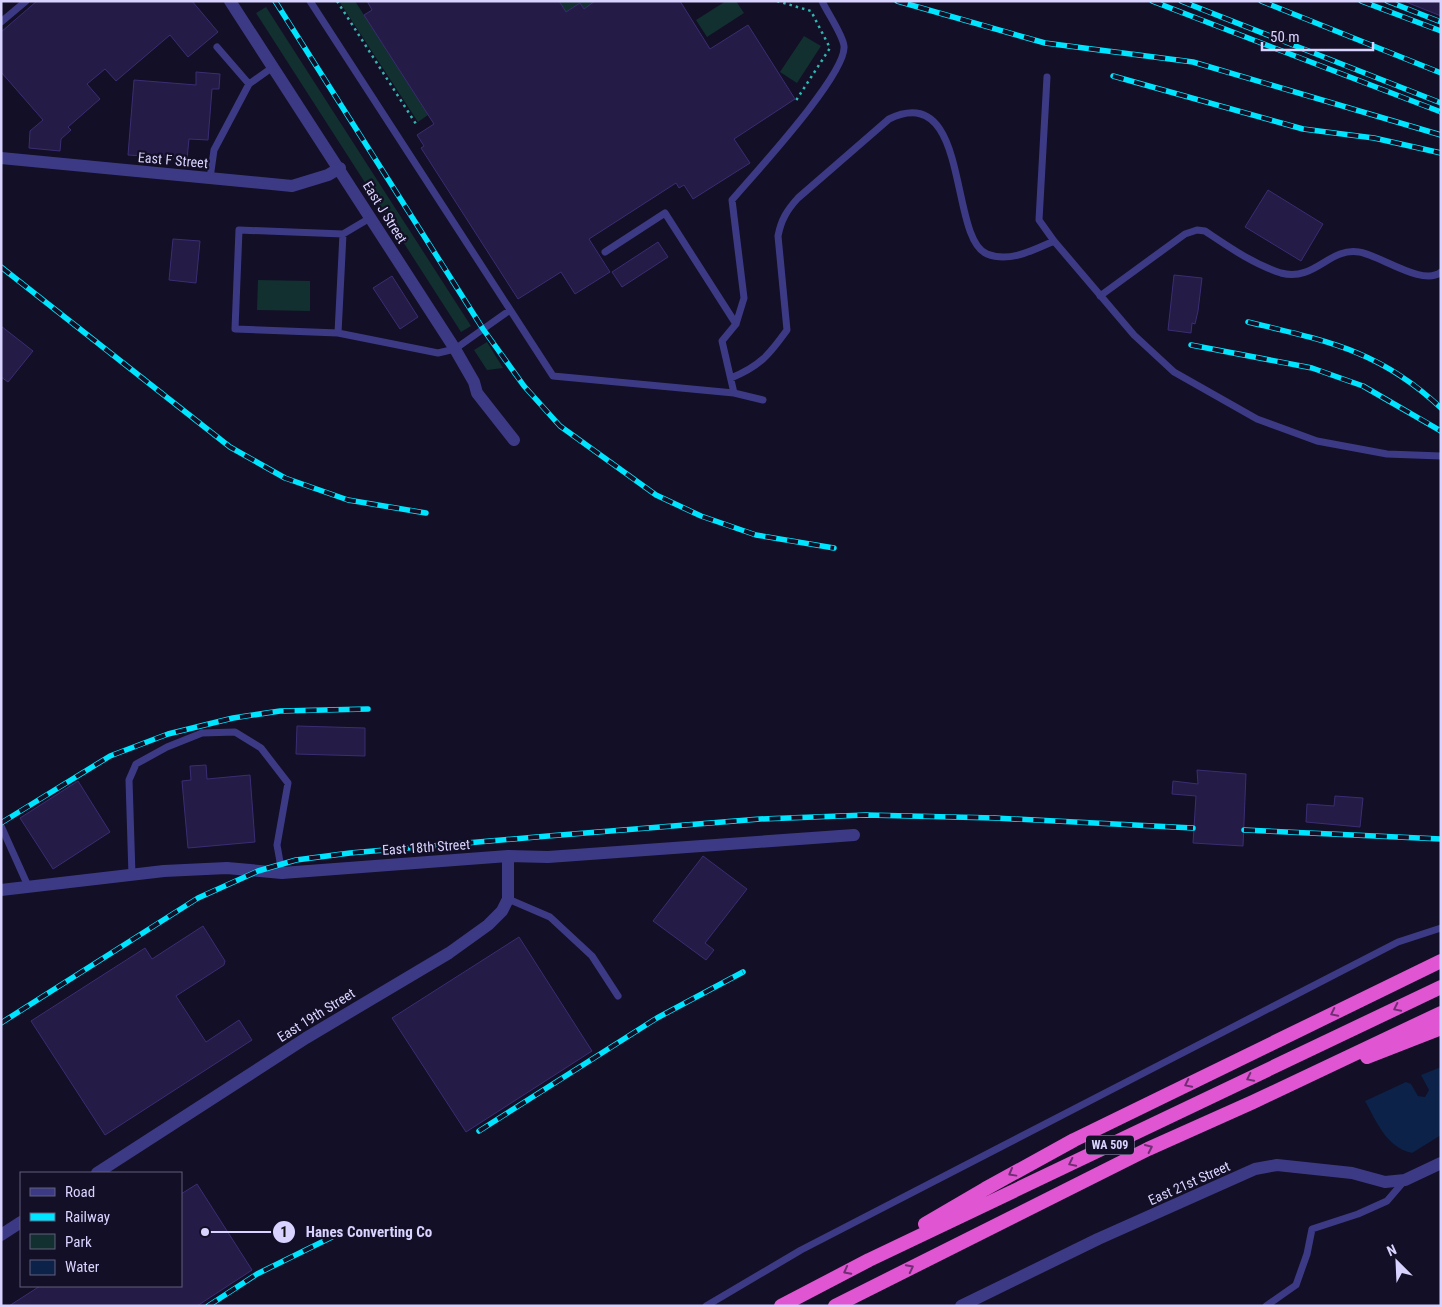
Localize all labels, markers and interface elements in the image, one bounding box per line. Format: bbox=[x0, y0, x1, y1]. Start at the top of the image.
scale bar bbox=[1262, 20, 1373, 52]
text: 50 m bbox=[1270, 28, 1300, 46]
street label: East F Street bbox=[137, 149, 209, 171]
street label: East J Street bbox=[360, 178, 410, 246]
street label: East 18th Street bbox=[381, 836, 471, 858]
street label: East 19th Street bbox=[274, 985, 358, 1045]
one-way arrow bbox=[1393, 1001, 1402, 1012]
one-way arrow bbox=[1330, 1007, 1339, 1017]
one-way arrow bbox=[1246, 1071, 1255, 1082]
one-way arrow bbox=[1184, 1078, 1193, 1088]
road number: WA 509 bbox=[1086, 1136, 1134, 1154]
one-way arrow bbox=[1144, 1144, 1153, 1155]
one-way arrow bbox=[1068, 1157, 1077, 1167]
street label: East 21st Street bbox=[1146, 1158, 1232, 1208]
one-way arrow bbox=[1008, 1167, 1017, 1177]
legend bbox=[20, 1172, 182, 1287]
text: Road bbox=[65, 1183, 95, 1201]
text: Railway bbox=[65, 1208, 110, 1226]
callout: Hanes Converting Co bbox=[271, 1217, 443, 1247]
text: 1 bbox=[280, 1223, 288, 1241]
text: Hanes Converting Co bbox=[306, 1223, 432, 1241]
text: Park bbox=[65, 1233, 92, 1251]
north arrow bbox=[1372, 1237, 1422, 1287]
text: N bbox=[1385, 1241, 1399, 1259]
text: Water bbox=[65, 1258, 100, 1276]
one-way arrow bbox=[905, 1264, 914, 1274]
one-way arrow bbox=[843, 1265, 852, 1275]

